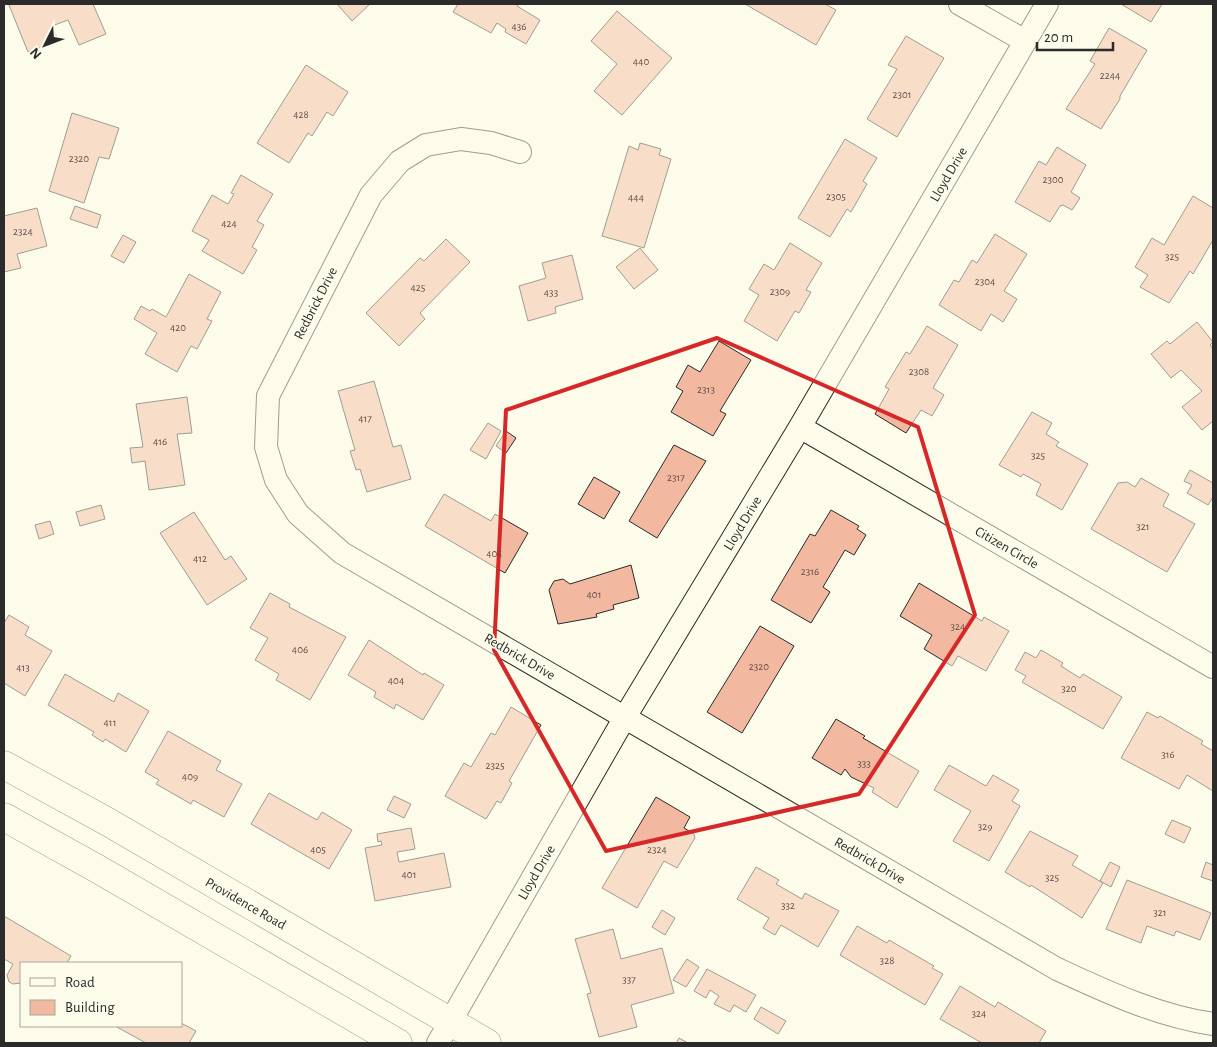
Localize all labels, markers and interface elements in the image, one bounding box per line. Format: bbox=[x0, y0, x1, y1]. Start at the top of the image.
north arrow bbox=[20, 20, 70, 70]
scale bar bbox=[1037, 20, 1113, 52]
house number: 436 bbox=[512, 21, 527, 32]
text: 20 m bbox=[1044, 30, 1073, 45]
text: N bbox=[28, 45, 45, 61]
house number: 440 bbox=[633, 56, 649, 67]
house number: 2244 bbox=[1100, 70, 1120, 81]
house number: 2301 bbox=[892, 89, 912, 100]
house number: 428 bbox=[293, 109, 309, 120]
street label: Lloyd Drive bbox=[928, 145, 970, 204]
house number: 2320 bbox=[69, 153, 89, 164]
house number: 2300 bbox=[1042, 174, 1064, 185]
house number: 2305 bbox=[826, 191, 846, 202]
house number: 444 bbox=[628, 192, 644, 203]
house number: 424 bbox=[221, 218, 237, 229]
house number: 2324 bbox=[13, 226, 33, 237]
house number: 325 bbox=[1165, 251, 1179, 262]
street label: Redbrick Drive bbox=[292, 265, 340, 342]
house number: 2304 bbox=[975, 276, 995, 287]
house number: 425 bbox=[411, 282, 426, 293]
house number: 2309 bbox=[770, 286, 790, 297]
house number: 433 bbox=[544, 287, 559, 298]
house number: 420 bbox=[170, 322, 186, 333]
house number: 2308 bbox=[909, 366, 929, 377]
house number: 2313 bbox=[697, 384, 715, 395]
house number: 417 bbox=[358, 413, 372, 424]
house number: 416 bbox=[153, 436, 167, 447]
house number: 325 bbox=[1031, 450, 1045, 461]
house number: 2317 bbox=[667, 472, 685, 483]
street label: Lloyd Drive bbox=[721, 494, 764, 553]
house number: 321 bbox=[1136, 521, 1150, 532]
street label: Citizen Circle bbox=[972, 524, 1041, 572]
house number: 405 bbox=[486, 548, 502, 559]
house number: 412 bbox=[193, 553, 207, 564]
house number: 2316 bbox=[801, 566, 819, 577]
house number: 401 bbox=[587, 589, 601, 600]
house number: 324 bbox=[951, 621, 965, 632]
street label: Redbrick Drive bbox=[482, 631, 557, 683]
house number: 406 bbox=[292, 644, 308, 655]
house number: 2320 bbox=[749, 661, 769, 672]
house number: 413 bbox=[16, 662, 30, 673]
house number: 404 bbox=[388, 675, 404, 686]
house number: 320 bbox=[1061, 683, 1077, 694]
house number: 411 bbox=[104, 717, 116, 728]
house number: 316 bbox=[1161, 749, 1175, 760]
house number: 333 bbox=[857, 758, 871, 769]
house number: 2325 bbox=[485, 760, 505, 771]
house number: 409 bbox=[182, 771, 198, 782]
house number: 329 bbox=[978, 821, 992, 832]
street label: Redbrick Drive bbox=[832, 835, 907, 887]
street label: Lloyd Drive bbox=[516, 843, 558, 902]
house number: 405 bbox=[310, 844, 326, 855]
house number: 2324 bbox=[647, 844, 667, 855]
house number: 401 bbox=[402, 869, 416, 880]
house number: 325 bbox=[1045, 872, 1059, 883]
street label: Providence Road bbox=[203, 875, 288, 933]
house number: 332 bbox=[781, 900, 795, 911]
house number: 321 bbox=[1153, 907, 1167, 918]
house number: 328 bbox=[880, 955, 894, 966]
legend bbox=[20, 962, 182, 1027]
house number: 337 bbox=[622, 974, 636, 985]
text: Road bbox=[65, 975, 95, 990]
text: Building bbox=[65, 1000, 115, 1015]
house number: 324 bbox=[972, 1008, 986, 1019]

